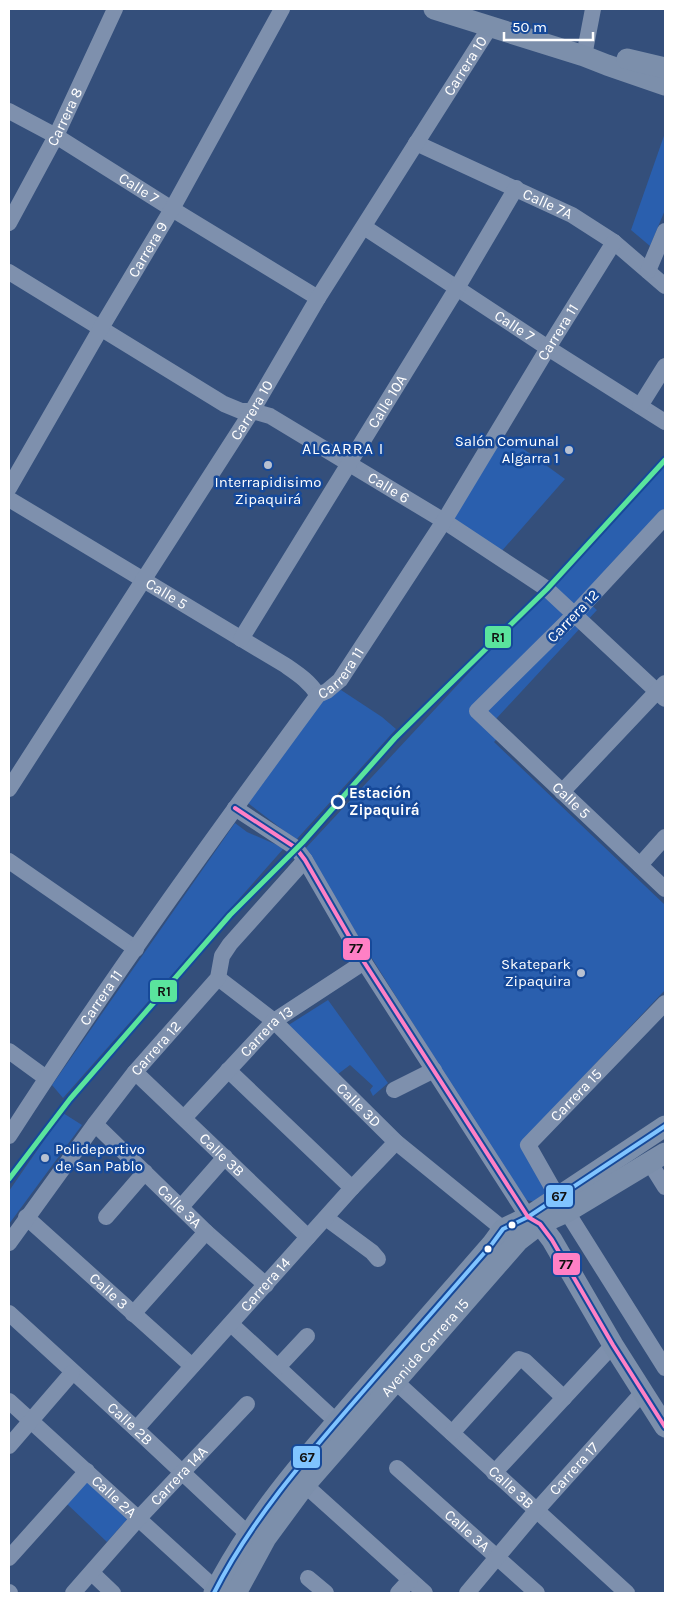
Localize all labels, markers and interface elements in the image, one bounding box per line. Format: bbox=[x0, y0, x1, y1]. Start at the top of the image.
scale bar bbox=[504, 10, 593, 42]
text: 50 m bbox=[512, 18, 547, 36]
street label: Carrera 10 bbox=[440, 33, 491, 99]
street label: Carrera 8 bbox=[43, 85, 86, 149]
street label: Calle 7 bbox=[115, 169, 162, 207]
street label: Calle 7A bbox=[520, 185, 576, 223]
street label: Carrera 9 bbox=[124, 218, 171, 281]
street label: Carrera 11 bbox=[534, 301, 582, 364]
street label: Calle 7 bbox=[491, 306, 538, 346]
street label: Calle 10A bbox=[364, 371, 411, 432]
street label: Carrera 10 bbox=[227, 377, 277, 444]
place label: Salón Comunal Algarra 1 bbox=[455, 432, 559, 467]
district label: ALGARRA I bbox=[302, 439, 384, 458]
marker: Salón Comunal Algarra 1 bbox=[563, 444, 575, 456]
marker: Interrapidisimo Zipaquirá bbox=[262, 459, 274, 471]
street label: Calle 6 bbox=[364, 468, 413, 507]
place label: Interrapidisimo Zipaquirá bbox=[215, 473, 321, 508]
street label: Calle 5 bbox=[142, 574, 191, 613]
street label: Carrera 12 bbox=[543, 586, 603, 646]
line badge: R1 bbox=[484, 625, 512, 649]
text: R1 bbox=[491, 629, 505, 646]
street label: Carrera 11 bbox=[315, 644, 368, 703]
street label: Calle 5 bbox=[549, 778, 594, 822]
place label: Estación Zipaquirá bbox=[349, 784, 419, 819]
marker: Estación Zipaquirá bbox=[331, 795, 345, 809]
line badge: 77 bbox=[342, 937, 371, 961]
text: 77 bbox=[349, 940, 363, 957]
place label: Skatepark Zipaquira bbox=[501, 955, 571, 990]
street label: Carrera 11 bbox=[76, 967, 126, 1029]
marker: Skatepark Zipaquira bbox=[575, 967, 587, 979]
line badge: R1 bbox=[149, 979, 178, 1003]
text: R1 bbox=[157, 983, 171, 1000]
street label: Carrera 13 bbox=[236, 1002, 297, 1061]
street label: Carrera 12 bbox=[127, 1017, 185, 1079]
street label: Carrera 15 bbox=[546, 1065, 606, 1125]
street label: Calle 3D bbox=[333, 1079, 385, 1131]
street label: Calle 3B bbox=[196, 1129, 248, 1180]
place label: Polideportivo de San Pablo bbox=[55, 1140, 145, 1175]
marker: Polideportivo de San Pablo bbox=[39, 1152, 51, 1164]
street label: Calle 3A bbox=[154, 1181, 206, 1232]
line badge: 67 bbox=[545, 1184, 574, 1208]
text: 67 bbox=[551, 1188, 567, 1205]
unlabelled marker bbox=[507, 1220, 517, 1230]
unlabelled marker bbox=[483, 1244, 493, 1254]
line badge: 77 bbox=[552, 1252, 581, 1276]
street label: Carrera 14 bbox=[237, 1253, 295, 1315]
text: 77 bbox=[559, 1256, 573, 1273]
street label: Calle 3 bbox=[85, 1269, 132, 1313]
street label: Avenida Carrera 15 bbox=[377, 1295, 473, 1400]
street label: Calle 2B bbox=[104, 1398, 156, 1449]
street label: Carrera 17 bbox=[545, 1438, 603, 1499]
street label: Carrera 14A bbox=[147, 1442, 212, 1509]
line badge: 67 bbox=[292, 1445, 321, 1469]
text: 67 bbox=[299, 1449, 315, 1466]
street label: Calle 3B bbox=[485, 1462, 538, 1513]
street label: Calle 2A bbox=[88, 1472, 141, 1522]
street label: Calle 3A bbox=[441, 1506, 494, 1556]

